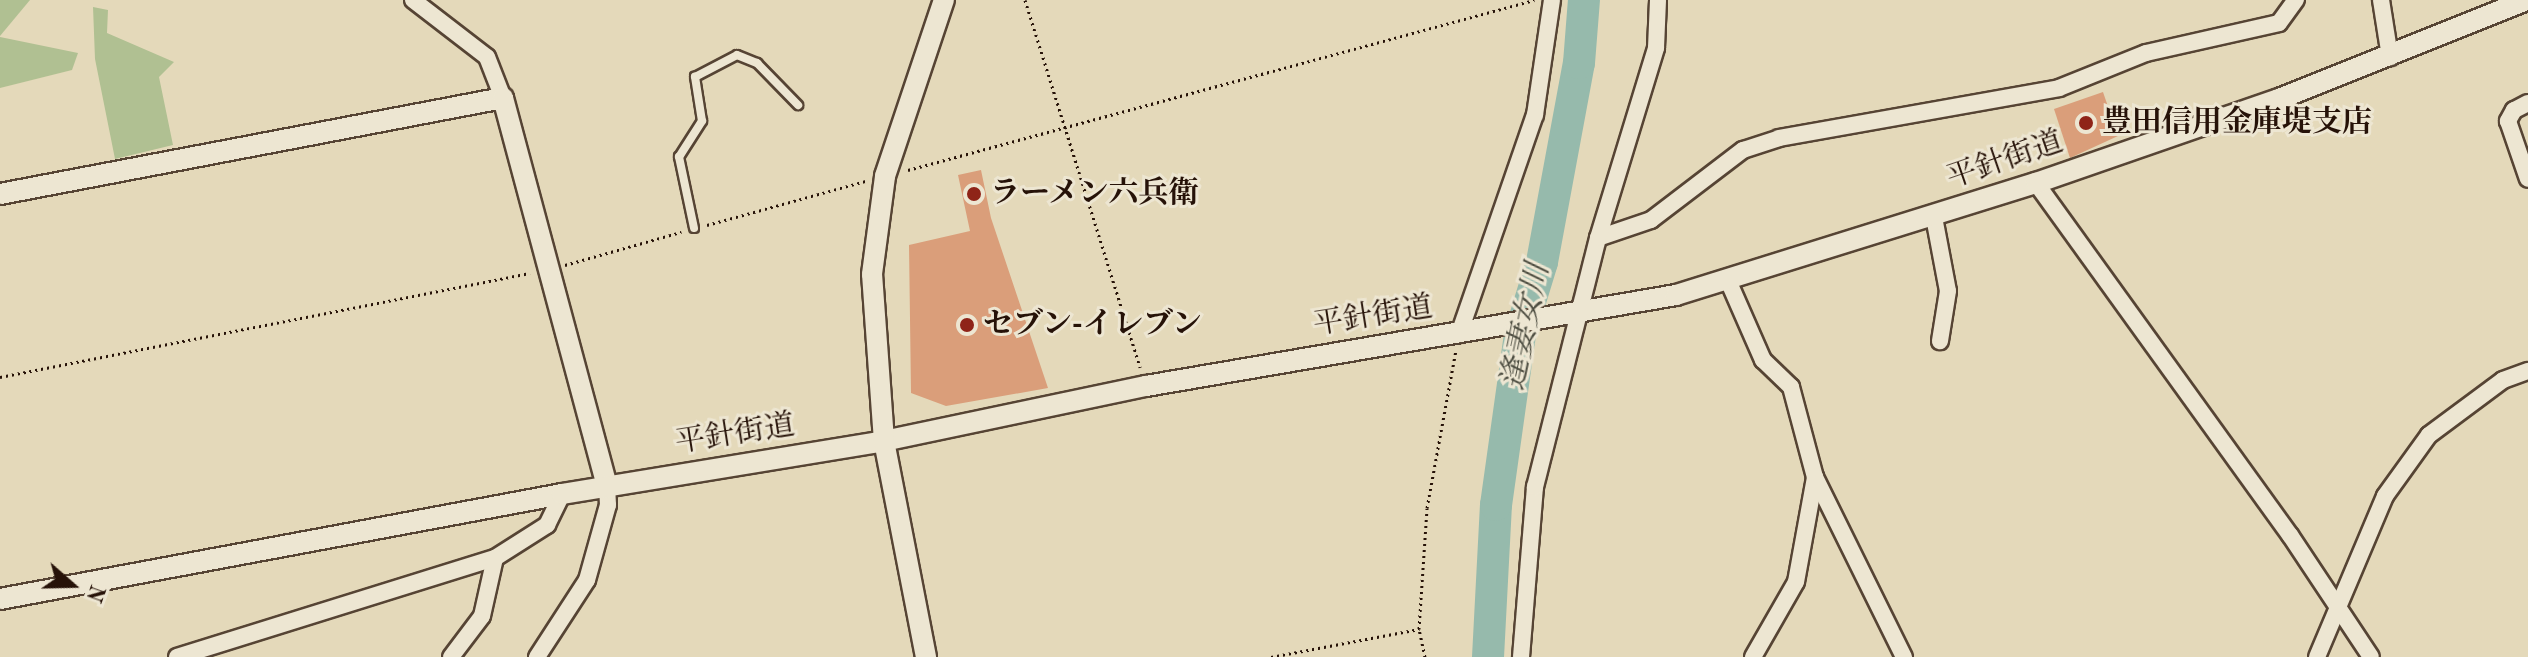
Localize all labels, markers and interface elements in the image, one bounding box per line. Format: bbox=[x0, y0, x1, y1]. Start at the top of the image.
place label: 豊田信用金庫堤支店 bbox=[2102, 105, 2372, 141]
marker: 豊田信用金庫堤支店 bbox=[2077, 114, 2095, 132]
street label: 平針街道 bbox=[1942, 124, 2068, 198]
place label: ラーメン六兵衛 bbox=[990, 176, 1200, 212]
marker: ラーメン六兵衛 bbox=[965, 185, 983, 203]
water label: 逢妻女川 bbox=[1495, 260, 1559, 394]
street label: 平針街道 bbox=[1311, 290, 1435, 344]
place label: セブン-イレブン bbox=[983, 307, 1204, 343]
marker: セブン-イレブン bbox=[958, 316, 976, 334]
street label: 平針街道 bbox=[673, 408, 797, 462]
north arrow bbox=[32, 545, 112, 625]
text: N bbox=[81, 582, 108, 605]

